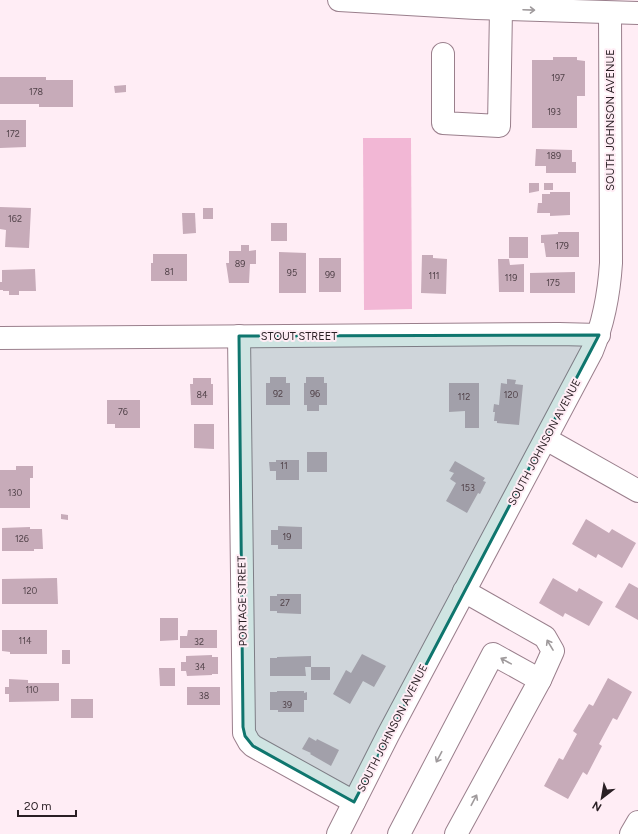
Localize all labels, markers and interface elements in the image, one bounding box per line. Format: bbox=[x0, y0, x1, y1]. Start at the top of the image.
one-way arrow bbox=[522, 6, 535, 14]
street label: SOUTH JOHNSON AVENUE bbox=[604, 49, 617, 191]
house number: 197 bbox=[551, 72, 565, 83]
house number: 178 bbox=[29, 86, 44, 97]
house number: 193 bbox=[547, 106, 561, 117]
house number: 172 bbox=[6, 128, 20, 139]
house number: 189 bbox=[547, 150, 561, 161]
house number: 162 bbox=[8, 213, 22, 224]
house number: 179 bbox=[555, 240, 569, 251]
house number: 89 bbox=[235, 258, 245, 269]
house number: 81 bbox=[164, 266, 174, 277]
house number: 95 bbox=[287, 267, 297, 278]
house number: 99 bbox=[325, 269, 335, 280]
house number: 111 bbox=[428, 270, 440, 281]
house number: 119 bbox=[505, 272, 517, 283]
house number: 175 bbox=[546, 277, 560, 288]
street label: STOUT STREET bbox=[261, 330, 337, 343]
street label: SOUTH JOHNSON AVENUE bbox=[506, 377, 583, 508]
house number: 92 bbox=[273, 388, 283, 399]
house number: 96 bbox=[310, 388, 320, 399]
house number: 84 bbox=[196, 389, 208, 400]
house number: 120 bbox=[504, 389, 518, 400]
house number: 112 bbox=[458, 391, 470, 402]
house number: 76 bbox=[118, 406, 128, 417]
house number: 11 bbox=[280, 460, 288, 471]
house number: 153 bbox=[461, 482, 475, 493]
house number: 130 bbox=[8, 487, 22, 498]
house number: 19 bbox=[283, 531, 291, 542]
house number: 126 bbox=[15, 533, 29, 544]
street label: PORTAGE STREET bbox=[235, 556, 250, 646]
house number: 120 bbox=[23, 585, 37, 596]
house number: 27 bbox=[280, 597, 290, 608]
house number: 114 bbox=[18, 635, 32, 646]
house number: 32 bbox=[194, 636, 204, 647]
one-way arrow bbox=[545, 639, 553, 651]
one-way arrow bbox=[500, 657, 512, 665]
house number: 34 bbox=[195, 661, 206, 672]
street label: SOUTH JOHNSON AVENUE bbox=[355, 662, 430, 794]
house number: 110 bbox=[25, 684, 39, 695]
house number: 38 bbox=[199, 690, 210, 701]
house number: 39 bbox=[282, 699, 292, 710]
one-way arrow bbox=[435, 751, 443, 763]
north arrow bbox=[582, 778, 622, 818]
scale bar bbox=[18, 792, 76, 818]
one-way arrow bbox=[471, 794, 479, 806]
text: N bbox=[590, 798, 604, 814]
text: 20 m bbox=[24, 799, 52, 813]

